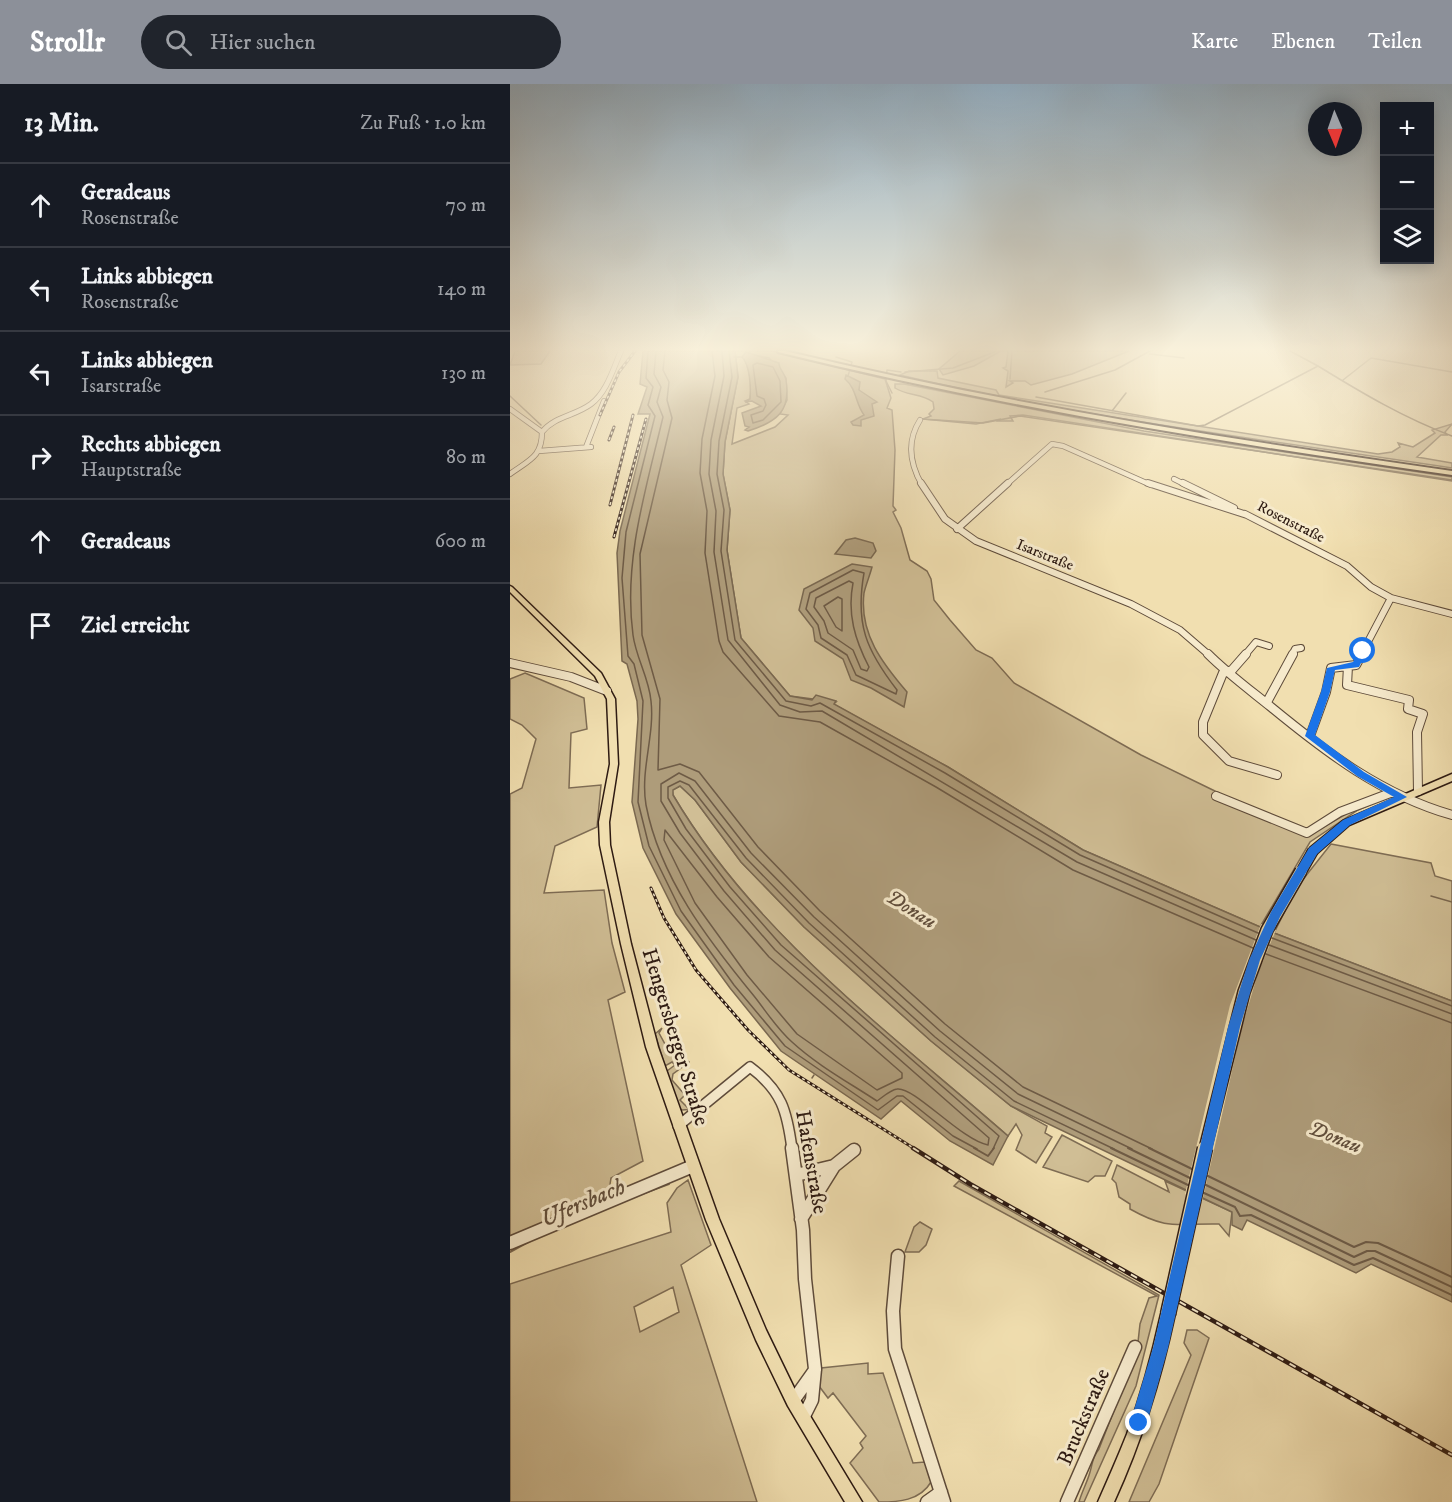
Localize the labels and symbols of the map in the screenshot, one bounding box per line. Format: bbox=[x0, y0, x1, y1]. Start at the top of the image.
north arrow bbox=[1308, 102, 1362, 156]
street label: Rosenstraße bbox=[1254, 497, 1328, 547]
street label: Isarstraße bbox=[1014, 535, 1076, 575]
route start bbox=[1349, 637, 1375, 663]
water label: Donau bbox=[881, 885, 941, 935]
street label: Hengersberger Straße bbox=[636, 945, 714, 1129]
street label: Hafenstraße bbox=[789, 1108, 833, 1216]
water label: Donau bbox=[1305, 1116, 1365, 1160]
water label: Ufersbach bbox=[536, 1172, 630, 1234]
street label: Bruckstraße bbox=[1052, 1364, 1116, 1469]
route end bbox=[1125, 1409, 1151, 1435]

